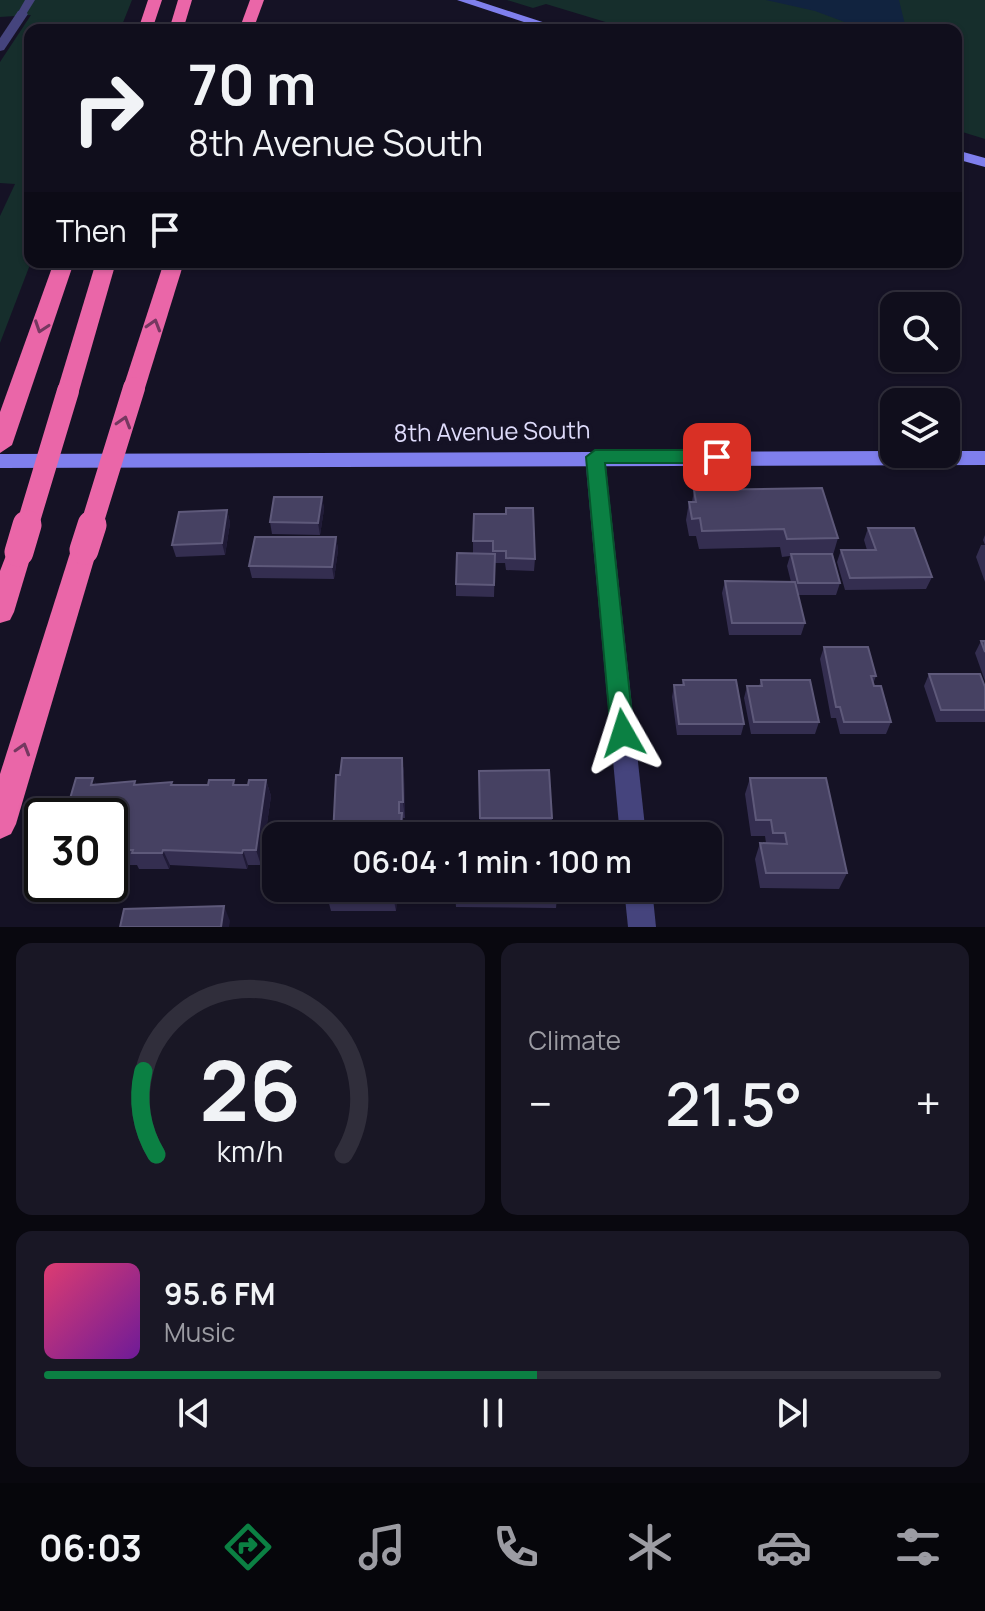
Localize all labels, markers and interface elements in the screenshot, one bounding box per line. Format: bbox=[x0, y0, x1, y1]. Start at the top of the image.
text: 70 m bbox=[188, 45, 316, 122]
icon: right bbox=[56, 56, 160, 160]
text: 8th Avenue South bbox=[188, 118, 483, 167]
icon: arrive bbox=[143, 208, 187, 252]
text: Then bbox=[56, 210, 127, 251]
map controls bbox=[880, 292, 960, 468]
button: search bbox=[880, 292, 960, 372]
one-way arrow bbox=[145, 319, 161, 332]
one-way arrow bbox=[35, 320, 51, 334]
button: layers bbox=[880, 388, 960, 468]
street label: 8th Avenue South bbox=[393, 412, 591, 449]
one-way arrow bbox=[115, 416, 131, 430]
pin bbox=[683, 423, 751, 491]
icon: arrive bbox=[695, 435, 739, 479]
position arrow bbox=[581, 691, 665, 775]
one-way arrow bbox=[14, 743, 30, 757]
speed limit sign: 30 bbox=[24, 798, 128, 902]
text: 06:04 · 1 min · 100 m bbox=[352, 841, 632, 882]
text: Climate bbox=[529, 1022, 621, 1058]
text: 26 bbox=[200, 1032, 301, 1146]
text: 21.5° bbox=[665, 1062, 803, 1144]
text: − bbox=[529, 1073, 552, 1133]
text: + bbox=[916, 1073, 941, 1133]
text: km/h bbox=[217, 1132, 283, 1171]
text: 95.6 FM bbox=[164, 1273, 275, 1314]
text: Music bbox=[164, 1314, 235, 1350]
icon: previous bbox=[172, 1391, 216, 1435]
icon: pause bbox=[471, 1391, 515, 1435]
icon: next bbox=[770, 1391, 814, 1435]
icon: directions bbox=[220, 1519, 276, 1575]
icon: music bbox=[354, 1519, 410, 1575]
icon: phone bbox=[488, 1519, 544, 1575]
icon: climate bbox=[622, 1519, 678, 1575]
icon: car bbox=[756, 1519, 812, 1575]
icon: filters bbox=[890, 1519, 946, 1575]
text: 06:03 bbox=[39, 1523, 142, 1572]

